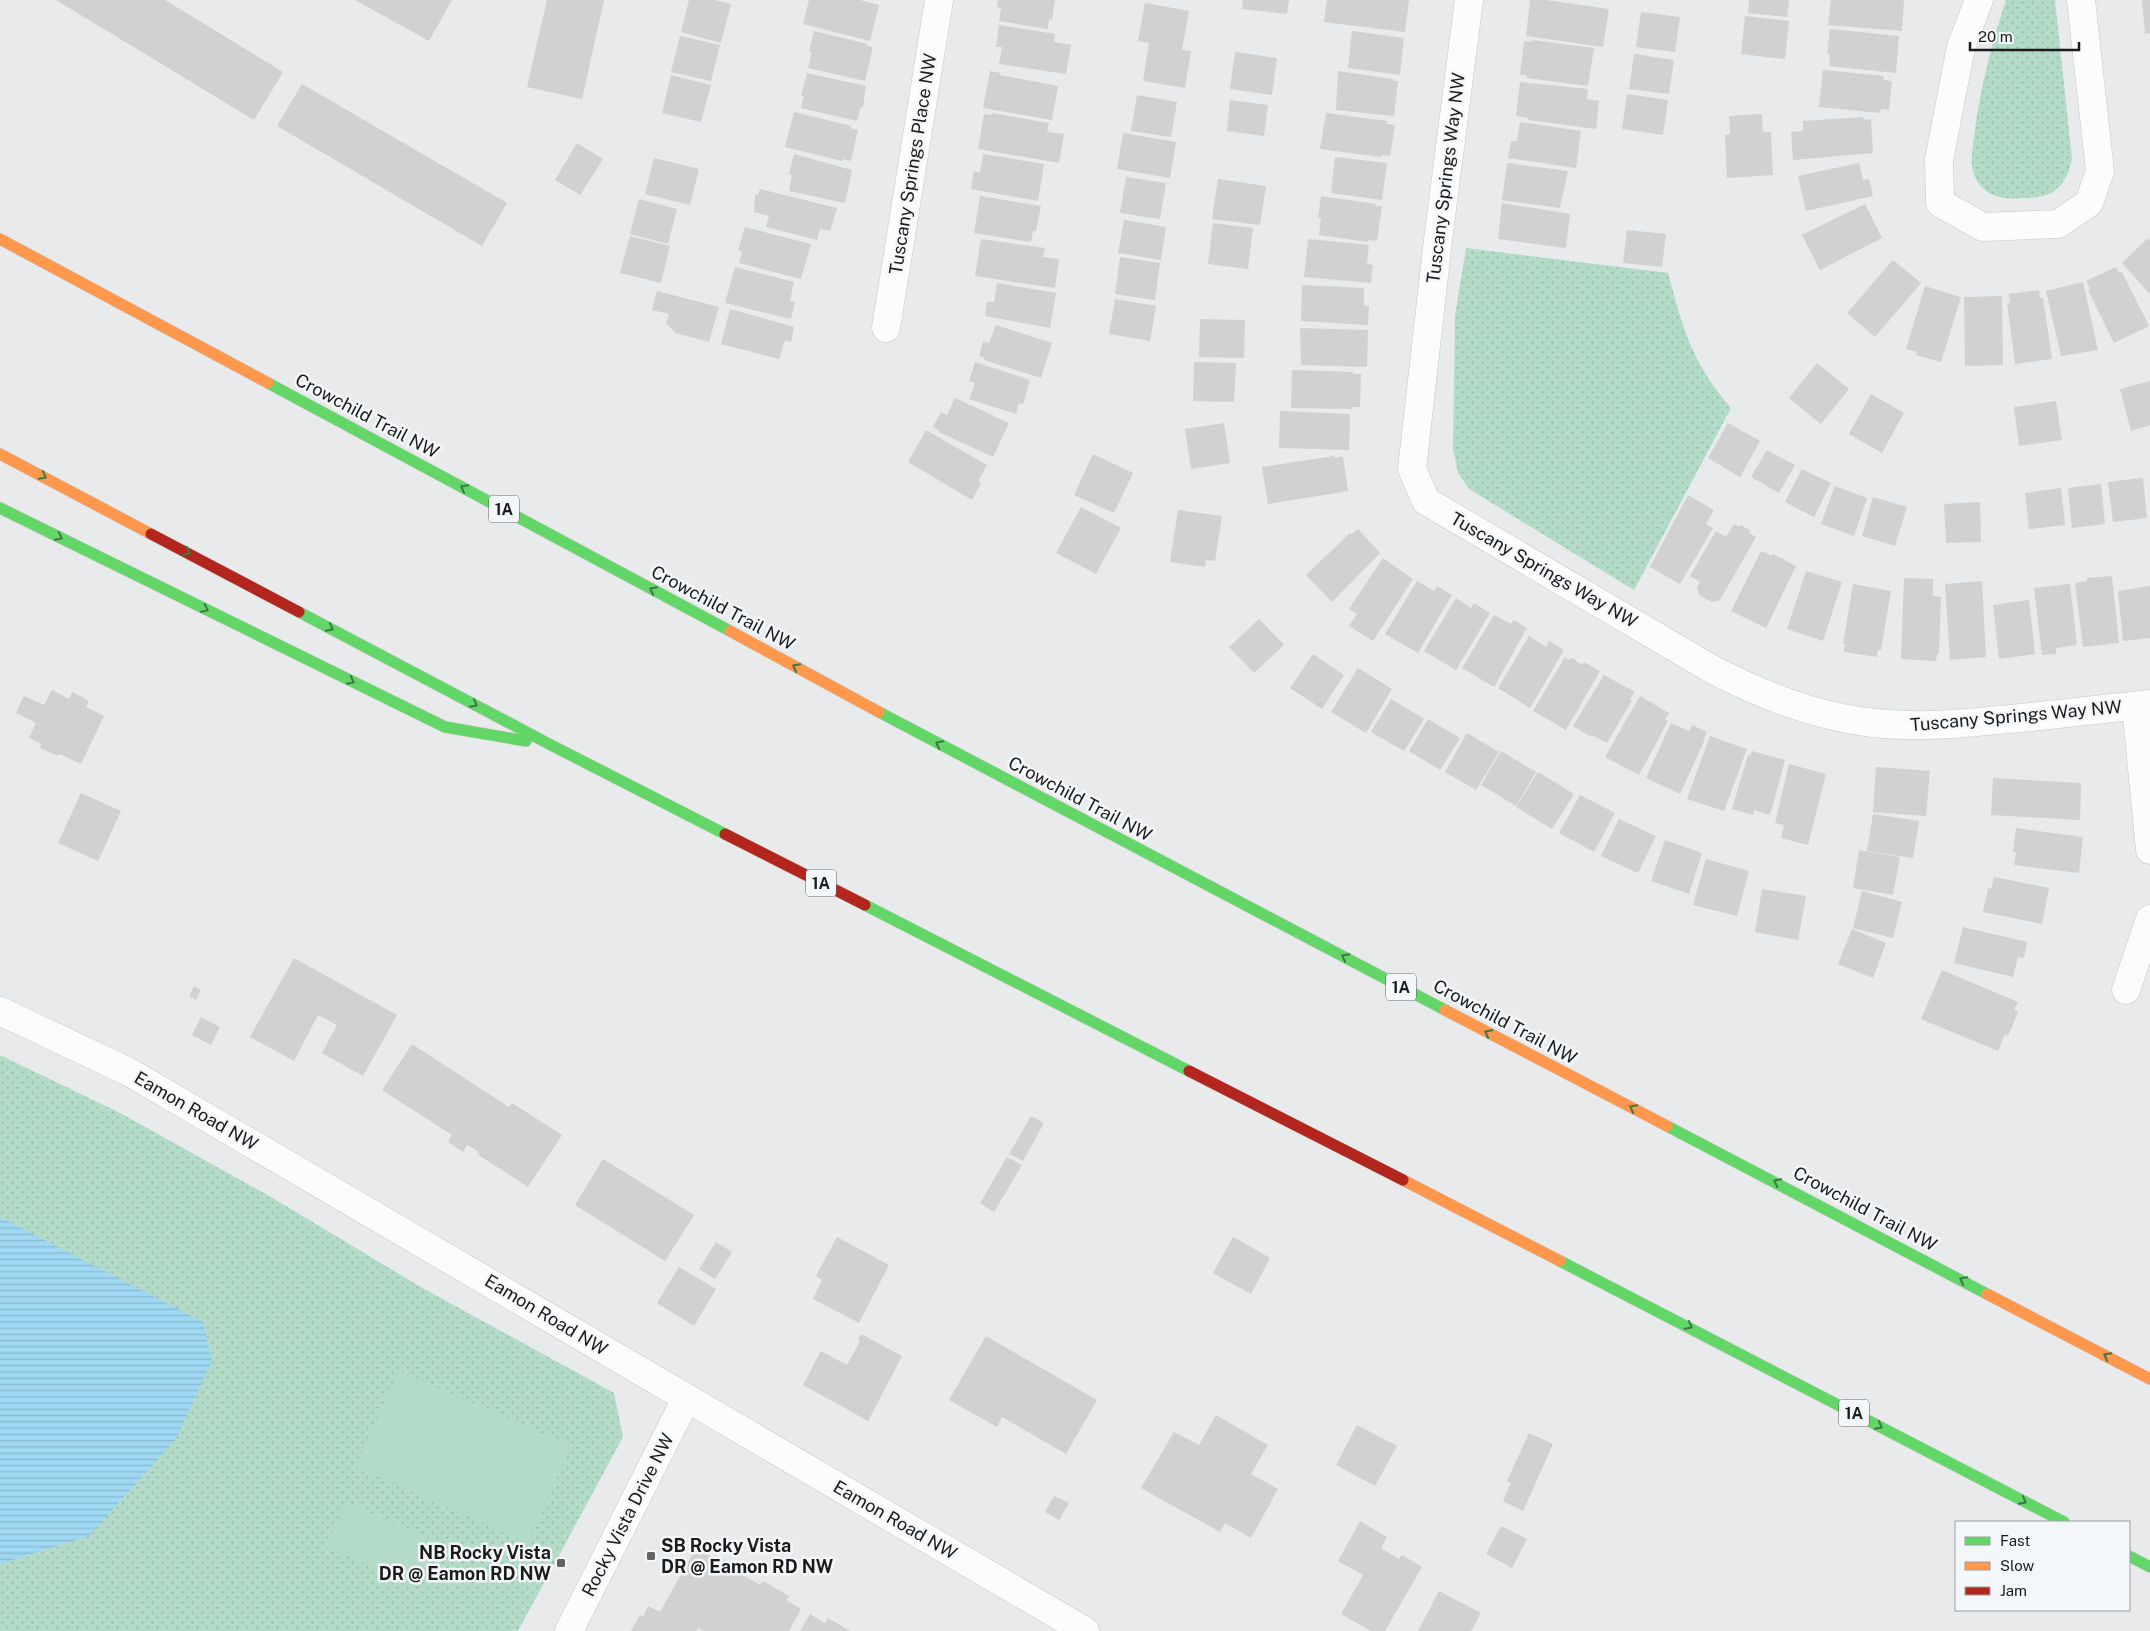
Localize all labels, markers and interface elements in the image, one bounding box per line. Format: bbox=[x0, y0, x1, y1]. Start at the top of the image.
scale bar bbox=[1970, 20, 2079, 52]
text: 20 m bbox=[1978, 28, 2013, 45]
street label: Tuscany Springs Place NW bbox=[885, 52, 940, 276]
street label: Tuscany Springs Way NW bbox=[1422, 71, 1469, 285]
street label: Crowchild Trail NW bbox=[292, 369, 443, 462]
one-way arrow bbox=[38, 470, 47, 480]
one-way arrow bbox=[460, 484, 469, 494]
road number: 1A bbox=[489, 496, 519, 522]
street label: Tuscany Springs Way NW bbox=[1447, 507, 1641, 632]
one-way arrow bbox=[54, 531, 63, 541]
one-way arrow bbox=[181, 546, 190, 556]
street label: Crowchild Trail NW bbox=[648, 561, 799, 654]
one-way arrow bbox=[649, 586, 658, 596]
one-way arrow bbox=[200, 603, 209, 613]
one-way arrow bbox=[325, 622, 334, 632]
one-way arrow bbox=[792, 663, 801, 673]
one-way arrow bbox=[346, 674, 355, 685]
street label: Tuscany Springs Way NW bbox=[1909, 696, 2123, 735]
one-way arrow bbox=[469, 698, 478, 708]
one-way arrow bbox=[935, 740, 944, 750]
street label: Crowchild Trail NW bbox=[1005, 752, 1156, 845]
road number: 1A bbox=[806, 870, 836, 896]
one-way arrow bbox=[1341, 954, 1350, 964]
road number: 1A bbox=[1386, 974, 1416, 1000]
street label: Crowchild Trail NW bbox=[1430, 975, 1581, 1068]
one-way arrow bbox=[1485, 1029, 1494, 1039]
street label: Eamon Road NW bbox=[131, 1067, 262, 1154]
one-way arrow bbox=[1629, 1104, 1638, 1114]
street label: Crowchild Trail NW bbox=[1790, 1162, 1941, 1255]
one-way arrow bbox=[1773, 1178, 1782, 1188]
street label: Eamon Road NW bbox=[481, 1270, 611, 1359]
one-way arrow bbox=[1959, 1276, 1968, 1286]
one-way arrow bbox=[1683, 1320, 1692, 1330]
one-way arrow bbox=[2103, 1352, 2112, 1362]
road number: 1A bbox=[1839, 1400, 1869, 1426]
one-way arrow bbox=[1874, 1420, 1883, 1430]
street label: Rocky Vista Drive NW bbox=[577, 1430, 678, 1600]
street label: Eamon Road NW bbox=[830, 1476, 961, 1563]
one-way arrow bbox=[2018, 1495, 2027, 1505]
legend bbox=[1955, 1521, 2130, 1611]
text: Fast bbox=[2000, 1532, 2030, 1549]
place label: SB Rocky Vista DR @ Eamon RD NW bbox=[661, 1535, 834, 1577]
place label: NB Rocky Vista DR @ Eamon RD NW bbox=[379, 1542, 552, 1584]
marker: SB Rocky Vista DR @ Eamon RD NW bbox=[645, 1550, 657, 1562]
marker: NB Rocky Vista DR @ Eamon RD NW bbox=[555, 1557, 567, 1569]
text: Slow bbox=[2000, 1557, 2035, 1574]
text: Jam bbox=[2000, 1582, 2027, 1599]

